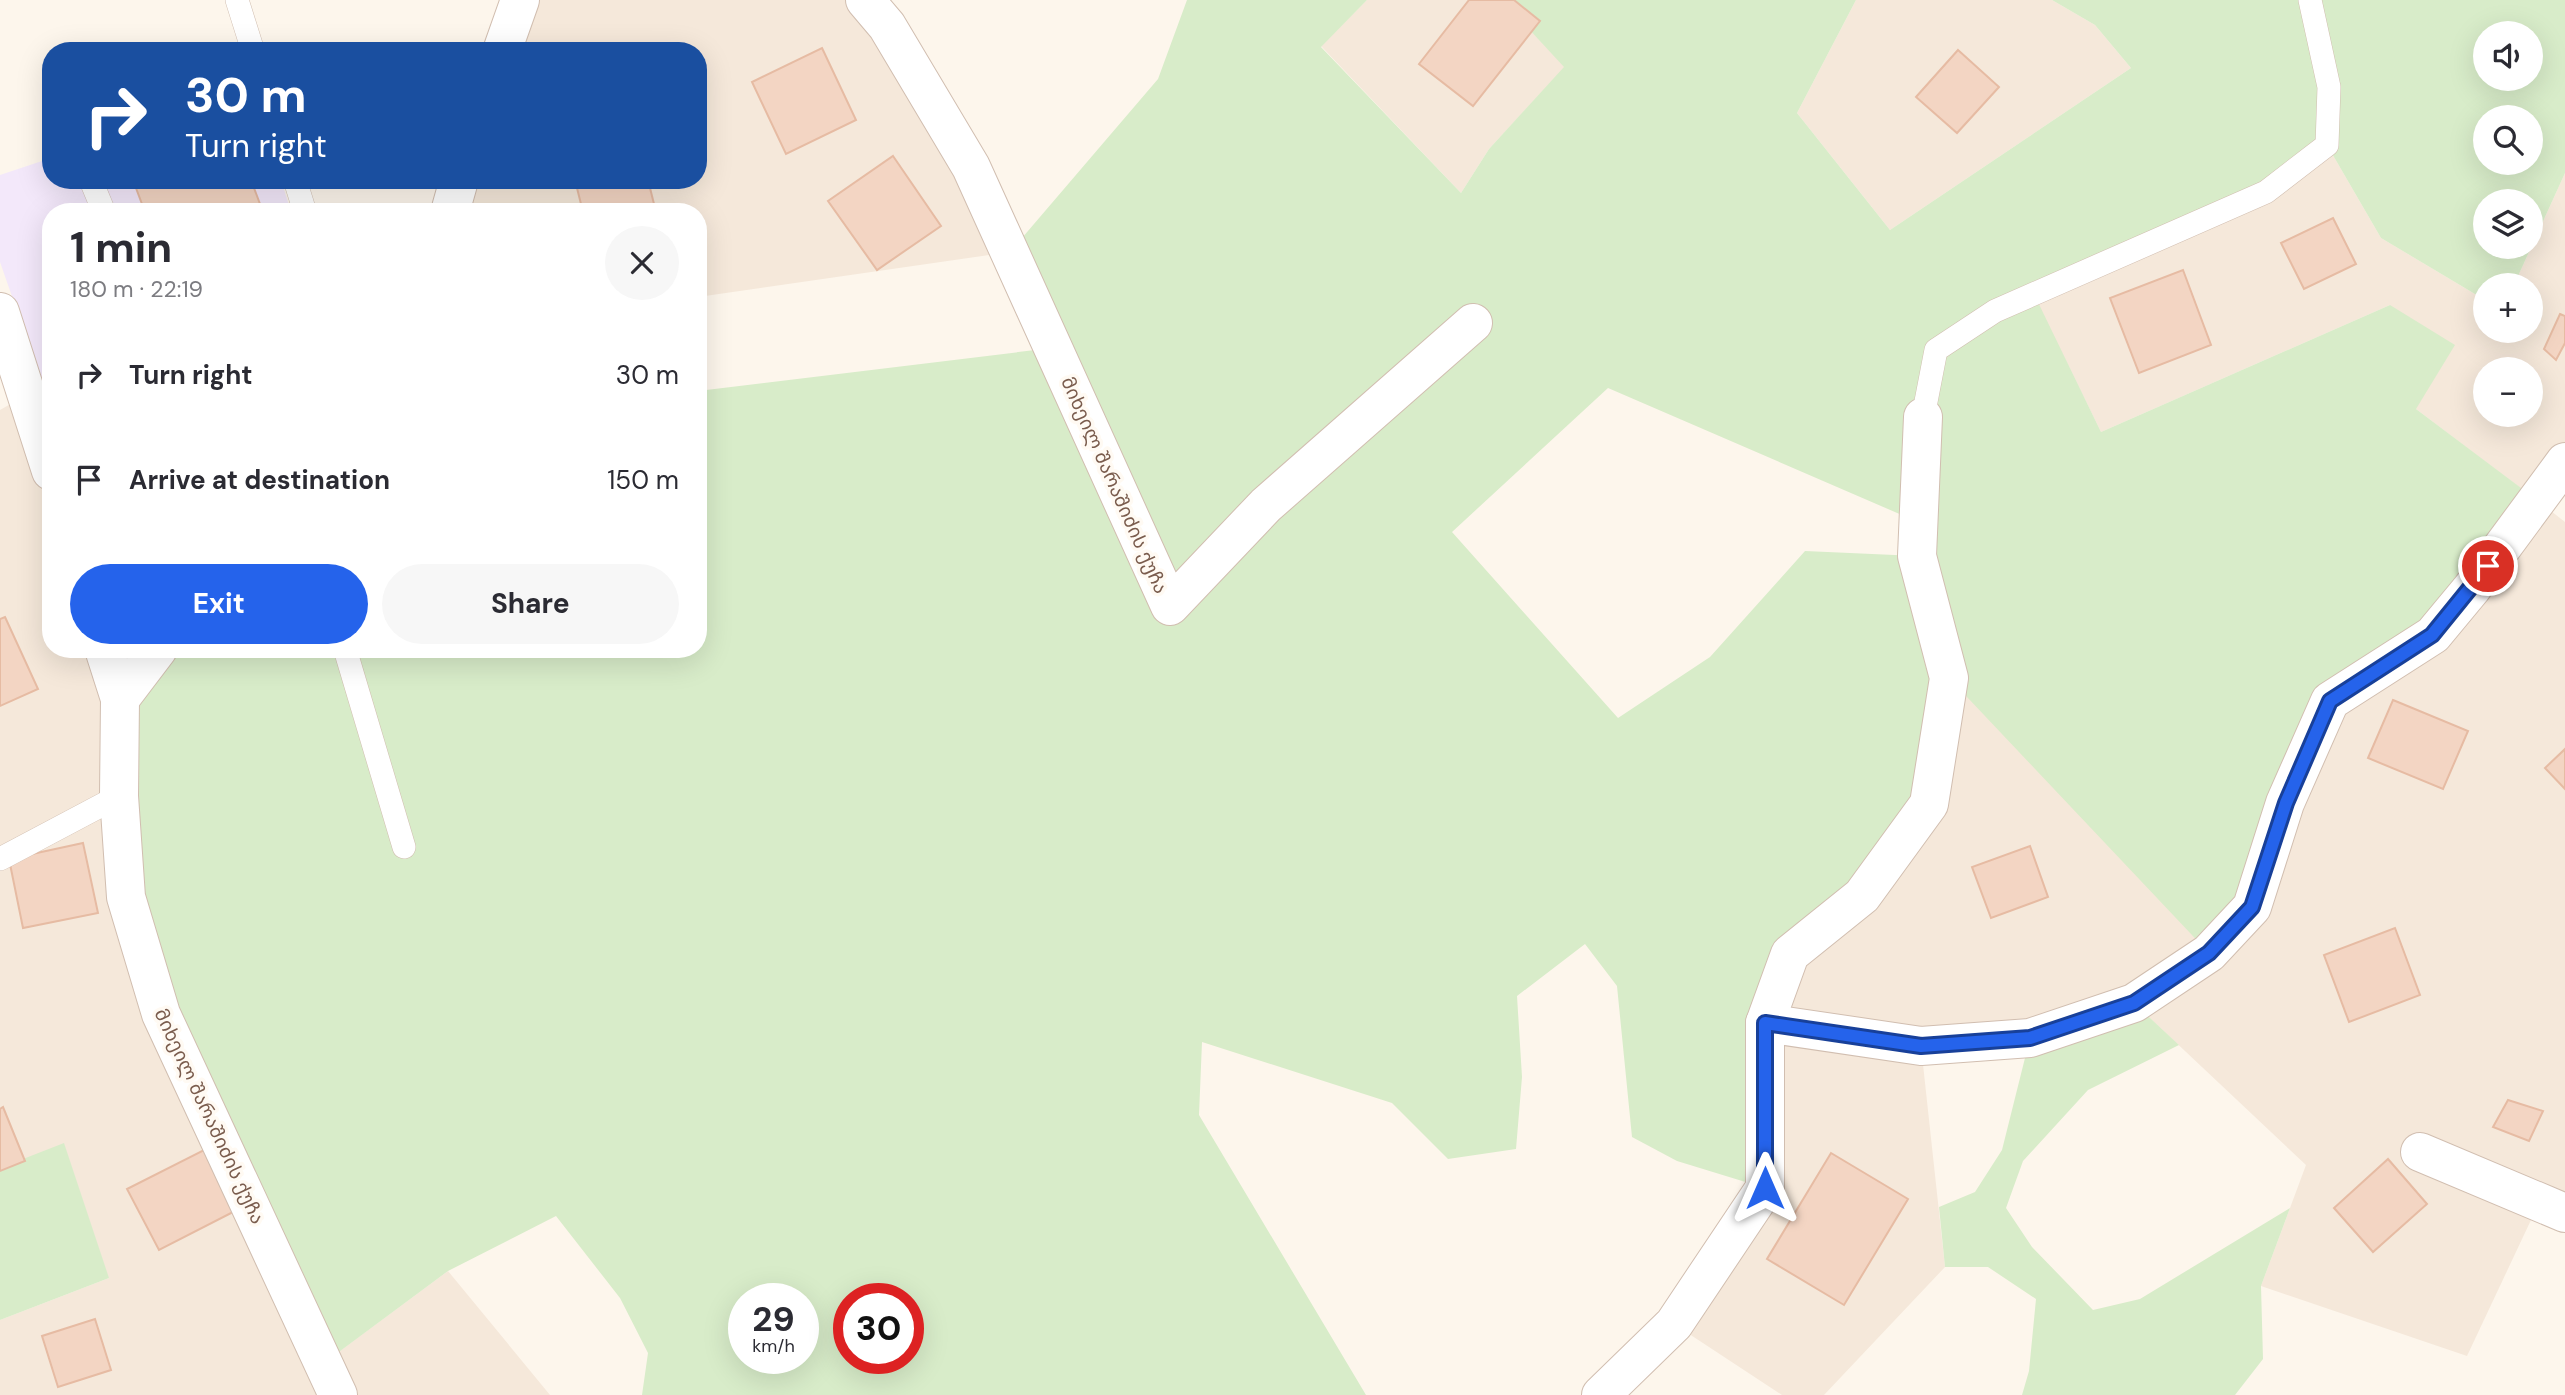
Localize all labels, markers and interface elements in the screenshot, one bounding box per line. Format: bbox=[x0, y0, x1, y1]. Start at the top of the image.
map controls bbox=[2473, 21, 2543, 427]
button: sound bbox=[2473, 21, 2543, 91]
text: 30 m bbox=[185, 63, 307, 127]
icon: right bbox=[70, 70, 161, 161]
button: search bbox=[2473, 105, 2543, 175]
text: Turn right bbox=[185, 125, 327, 167]
button: layers bbox=[2473, 189, 2543, 259]
text: 1 min bbox=[70, 220, 172, 275]
button: close bbox=[605, 226, 679, 300]
button: + bbox=[2473, 273, 2543, 343]
text: 180 m · 22:19 bbox=[70, 274, 203, 304]
icon: right bbox=[70, 356, 108, 394]
button: − bbox=[2473, 357, 2543, 427]
text: Turn right bbox=[129, 358, 253, 392]
text: 30 m bbox=[616, 358, 679, 392]
street label: მიხეილ შარაშიძის ქუჩა bbox=[1055, 373, 1174, 598]
icon: arrive bbox=[70, 461, 108, 499]
text: Arrive at destination bbox=[129, 463, 390, 497]
text: 150 m bbox=[607, 463, 679, 497]
pin bbox=[2458, 536, 2518, 596]
icon: arrive bbox=[2469, 547, 2507, 585]
button: Exit bbox=[70, 564, 368, 644]
button: Share bbox=[382, 564, 679, 644]
street label: მიხეილ შარაშიძის ქუჩა bbox=[149, 1004, 271, 1228]
position arrow bbox=[1728, 1151, 1802, 1225]
speed limit sign: 30 bbox=[833, 1283, 924, 1374]
text: 29 bbox=[752, 1296, 795, 1342]
text: km/h bbox=[752, 1334, 795, 1358]

